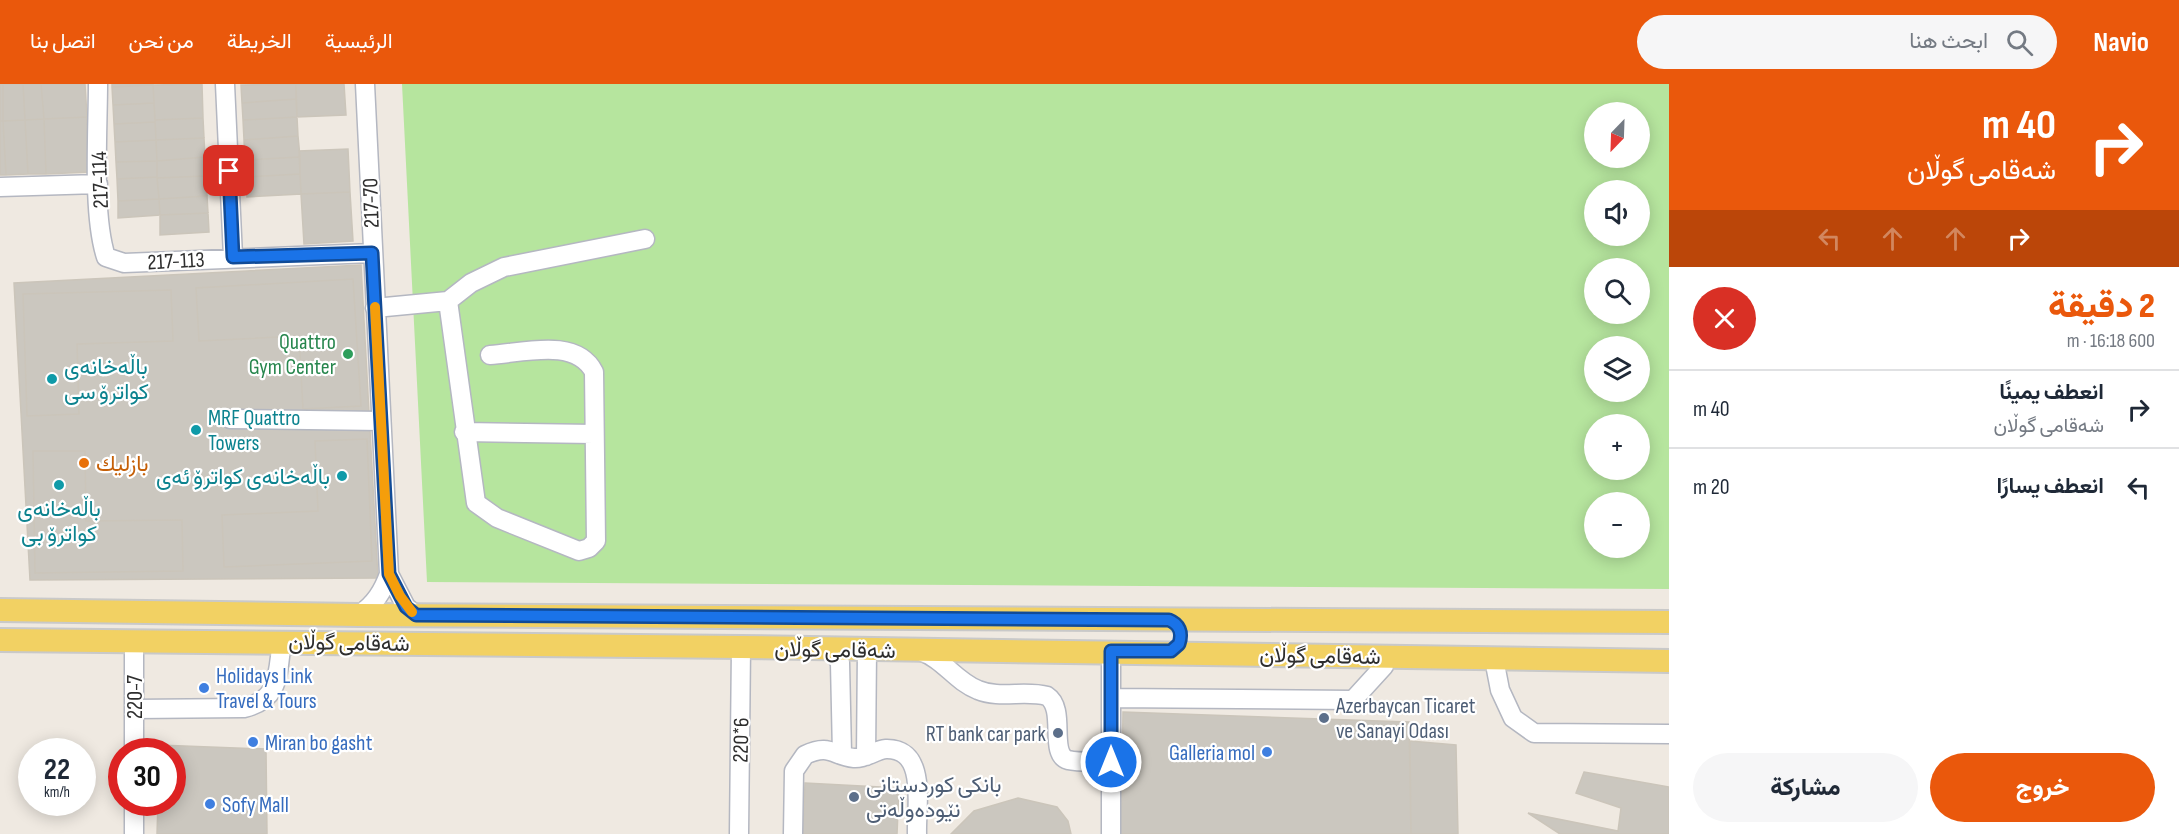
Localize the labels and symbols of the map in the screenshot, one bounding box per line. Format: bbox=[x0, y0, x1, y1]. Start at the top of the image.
north arrow bbox=[1584, 102, 1650, 168]
pin bbox=[203, 145, 254, 196]
street label: 217-114 bbox=[86, 151, 115, 209]
street label: 217-70 bbox=[357, 177, 386, 229]
street label: 217-113 bbox=[147, 247, 205, 276]
place label: Quattro Gym Center bbox=[249, 329, 336, 381]
marker: Quattro Gym Center bbox=[341, 347, 355, 361]
place label: باڵەخانەی کواترۆ سی bbox=[64, 353, 149, 406]
marker: باڵەخانەی کواترۆ سی bbox=[45, 372, 59, 386]
place label: MRF Quattro Towers bbox=[208, 405, 300, 457]
marker: MRF Quattro Towers bbox=[189, 423, 203, 437]
place label: بازليك bbox=[96, 451, 149, 478]
marker: بازليك bbox=[77, 456, 91, 470]
place label: باڵەخانەی کواترۆ ئەی bbox=[156, 463, 330, 491]
marker: باڵەخانەی کواترۆ ئەی bbox=[335, 469, 349, 483]
marker: باڵەخانەی کواترۆ بی bbox=[52, 478, 66, 492]
place label: باڵەخانەی کواترۆ بی bbox=[17, 495, 101, 548]
street label: شەقامی گوڵان bbox=[288, 628, 410, 658]
street label: شەقامی گوڵان bbox=[774, 635, 896, 665]
street label: شەقامی گوڵان bbox=[1259, 641, 1381, 671]
place label: Holidays Link Travel & Tours bbox=[216, 663, 317, 715]
street label: 220-7 bbox=[122, 675, 149, 719]
marker: Holidays Link Travel & Tours bbox=[197, 681, 211, 695]
place label: Azerbaycan Ticaret ve Sanayi Odası bbox=[1335, 693, 1476, 745]
marker: Azerbaycan Ticaret ve Sanayi Odası bbox=[1317, 711, 1331, 725]
street label: 220*6 bbox=[728, 717, 755, 763]
place label: RT bank car park bbox=[926, 721, 1047, 748]
marker: RT bank car park bbox=[1051, 726, 1065, 740]
place label: Miran bo gasht bbox=[265, 730, 373, 757]
position arrow bbox=[1079, 730, 1143, 794]
marker: Miran bo gasht bbox=[246, 735, 260, 749]
speed limit sign: 30 bbox=[108, 738, 186, 816]
place label: Galleria mol bbox=[1169, 740, 1255, 767]
marker: Galleria mol bbox=[1260, 745, 1274, 759]
place label: بانکی کوردستانی نێودەوڵەتی bbox=[866, 772, 1002, 824]
marker: بانکی کوردستانی نێودەوڵەتی bbox=[847, 790, 861, 804]
place label: Sofy Mall bbox=[222, 792, 289, 819]
marker: Sofy Mall bbox=[203, 797, 217, 811]

